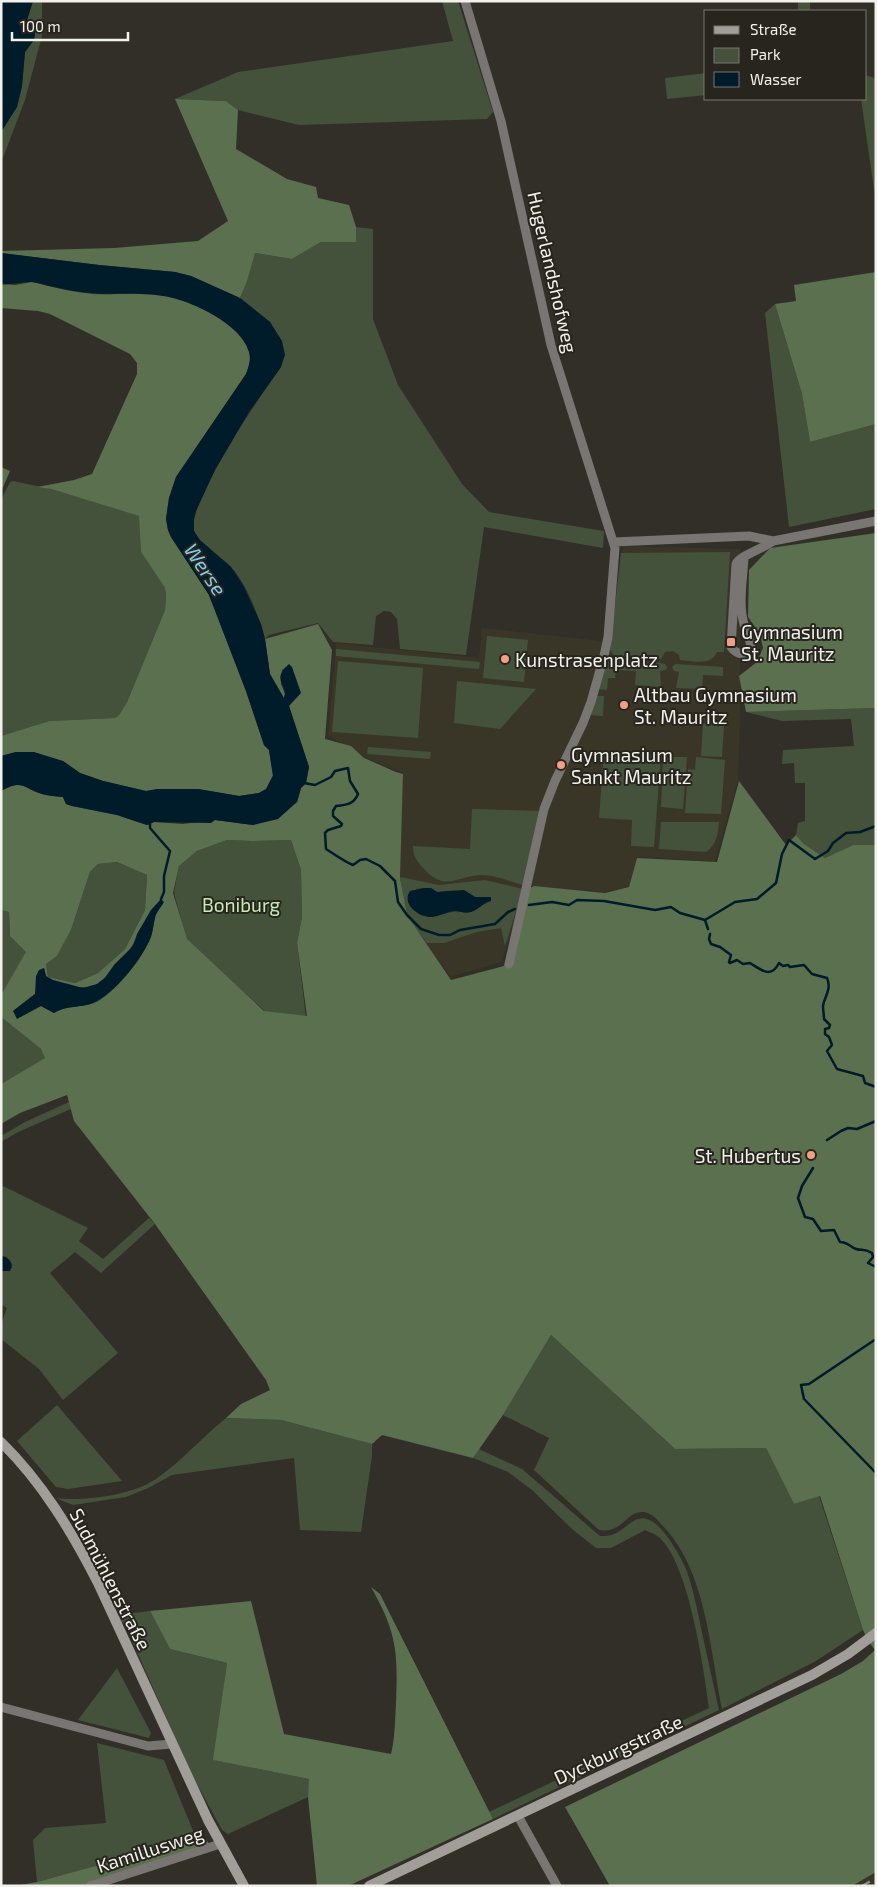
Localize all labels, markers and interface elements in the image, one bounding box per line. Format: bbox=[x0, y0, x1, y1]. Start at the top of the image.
scale bar bbox=[12, 10, 129, 42]
legend bbox=[704, 10, 867, 100]
text: 100 m bbox=[20, 17, 61, 35]
text: Straße bbox=[750, 20, 796, 38]
text: Park bbox=[750, 45, 781, 63]
text: Wasser bbox=[750, 70, 802, 88]
street label: Hugerlandshofweg bbox=[523, 189, 583, 355]
water label: Werse bbox=[180, 538, 232, 600]
place label: Gymnasium St. Mauritz bbox=[741, 620, 843, 665]
marker: Gymnasium St. Mauritz bbox=[725, 636, 737, 648]
place label: Kunstrasenplatz bbox=[515, 648, 658, 671]
marker: Kunstrasenplatz bbox=[499, 653, 511, 665]
place label: Altbau Gymnasium St. Mauritz bbox=[634, 683, 797, 728]
marker: Altbau Gymnasium St. Mauritz bbox=[618, 699, 630, 711]
place label: Gymnasium Sankt Mauritz bbox=[571, 743, 691, 788]
marker: Gymnasium Sankt Mauritz bbox=[555, 759, 567, 771]
park label: Boniburg bbox=[202, 893, 280, 916]
place label: St. Hubertus bbox=[695, 1144, 801, 1167]
marker: St. Hubertus bbox=[805, 1149, 817, 1161]
street label: Sudmühlenstraße bbox=[65, 1504, 157, 1654]
street label: Dyckburgstraße bbox=[550, 1709, 686, 1789]
street label: Kamillusweg bbox=[94, 1821, 207, 1877]

